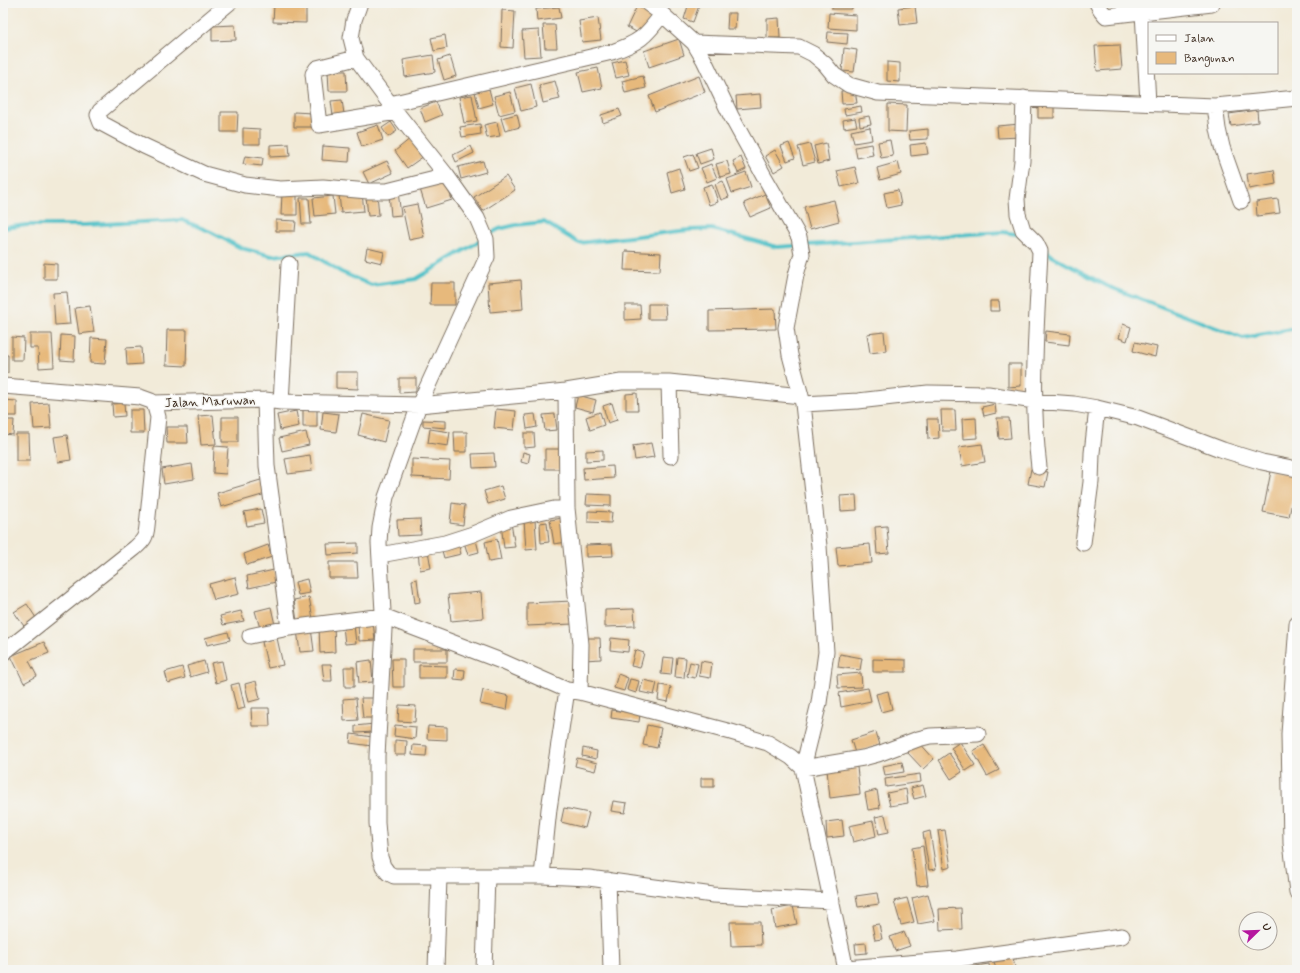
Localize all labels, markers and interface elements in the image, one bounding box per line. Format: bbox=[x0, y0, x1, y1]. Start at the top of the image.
legend bbox=[1148, 22, 1278, 74]
text: Jalan bbox=[1184, 31, 1216, 47]
text: Bangunan bbox=[1184, 51, 1235, 67]
street label: Jalan Maruwan bbox=[164, 392, 256, 412]
north arrow bbox=[1238, 911, 1278, 951]
text: U bbox=[1258, 921, 1274, 934]

